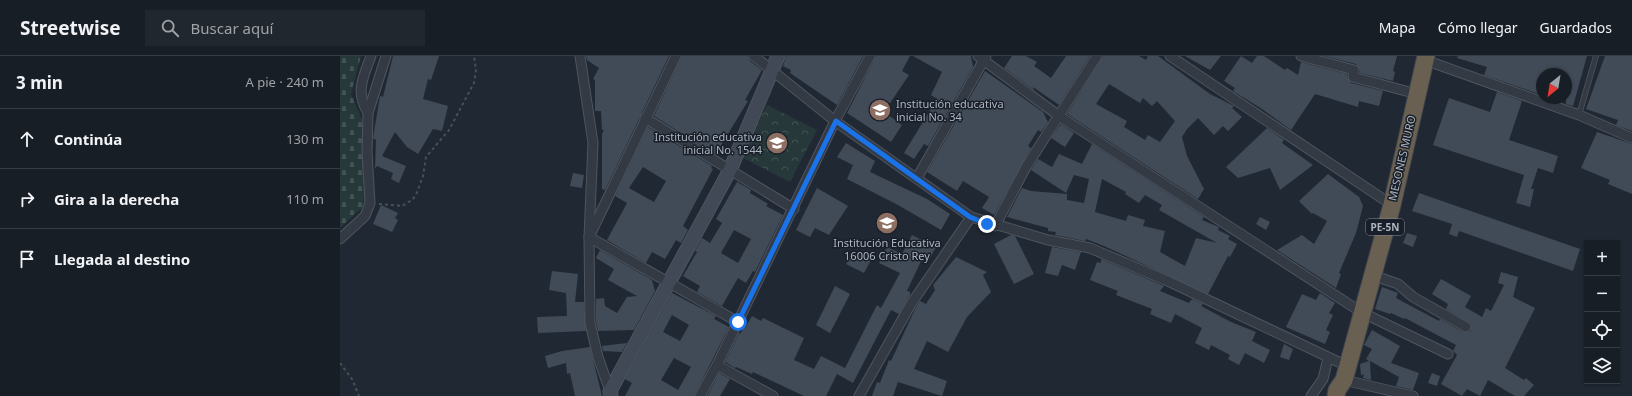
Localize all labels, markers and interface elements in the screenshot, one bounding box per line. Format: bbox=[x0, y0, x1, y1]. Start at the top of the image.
search box bbox=[145, 10, 425, 46]
text: Streetwise bbox=[20, 15, 121, 41]
icon: search bbox=[159, 17, 181, 39]
text: Buscar aquí bbox=[191, 18, 273, 38]
text: Mapa bbox=[1379, 18, 1416, 37]
text: Cómo llegar bbox=[1438, 18, 1518, 37]
text: Guardados bbox=[1540, 18, 1612, 37]
north arrow bbox=[1536, 68, 1572, 104]
text: 3 min bbox=[16, 71, 63, 94]
text: A pie · 240 m bbox=[246, 73, 324, 91]
place label: Institución educativa inicial No. 34 bbox=[896, 96, 1004, 124]
school or university icon: Institución educativa inicial No. 34 bbox=[867, 97, 893, 123]
street label: MESONES MURO bbox=[1384, 114, 1419, 202]
icon: ahead bbox=[16, 128, 38, 150]
text: Continúa bbox=[54, 129, 122, 149]
place label: Institución educativa inicial No. 1544 bbox=[654, 129, 763, 157]
text: 130 m bbox=[286, 130, 324, 148]
school or university icon: Institución educativa inicial No. 1544 bbox=[764, 130, 790, 156]
icon: right bbox=[16, 188, 38, 210]
text: Gira a la derecha bbox=[54, 189, 179, 209]
text: 110 m bbox=[286, 190, 324, 208]
school or university icon: Institución Educativa 16006 Cristo Rey bbox=[874, 210, 900, 236]
route end bbox=[978, 215, 996, 233]
road number: PE-5N bbox=[1366, 219, 1404, 235]
place label: Institución Educativa 16006 Cristo Rey bbox=[833, 235, 941, 263]
map controls bbox=[1584, 240, 1620, 384]
button: + bbox=[1584, 240, 1620, 276]
icon: arrive bbox=[16, 248, 38, 270]
text: Llegada al destino bbox=[54, 249, 190, 269]
button: − bbox=[1584, 276, 1620, 312]
button: locate bbox=[1584, 312, 1620, 348]
route start bbox=[729, 313, 747, 331]
button: layers bbox=[1584, 348, 1620, 384]

